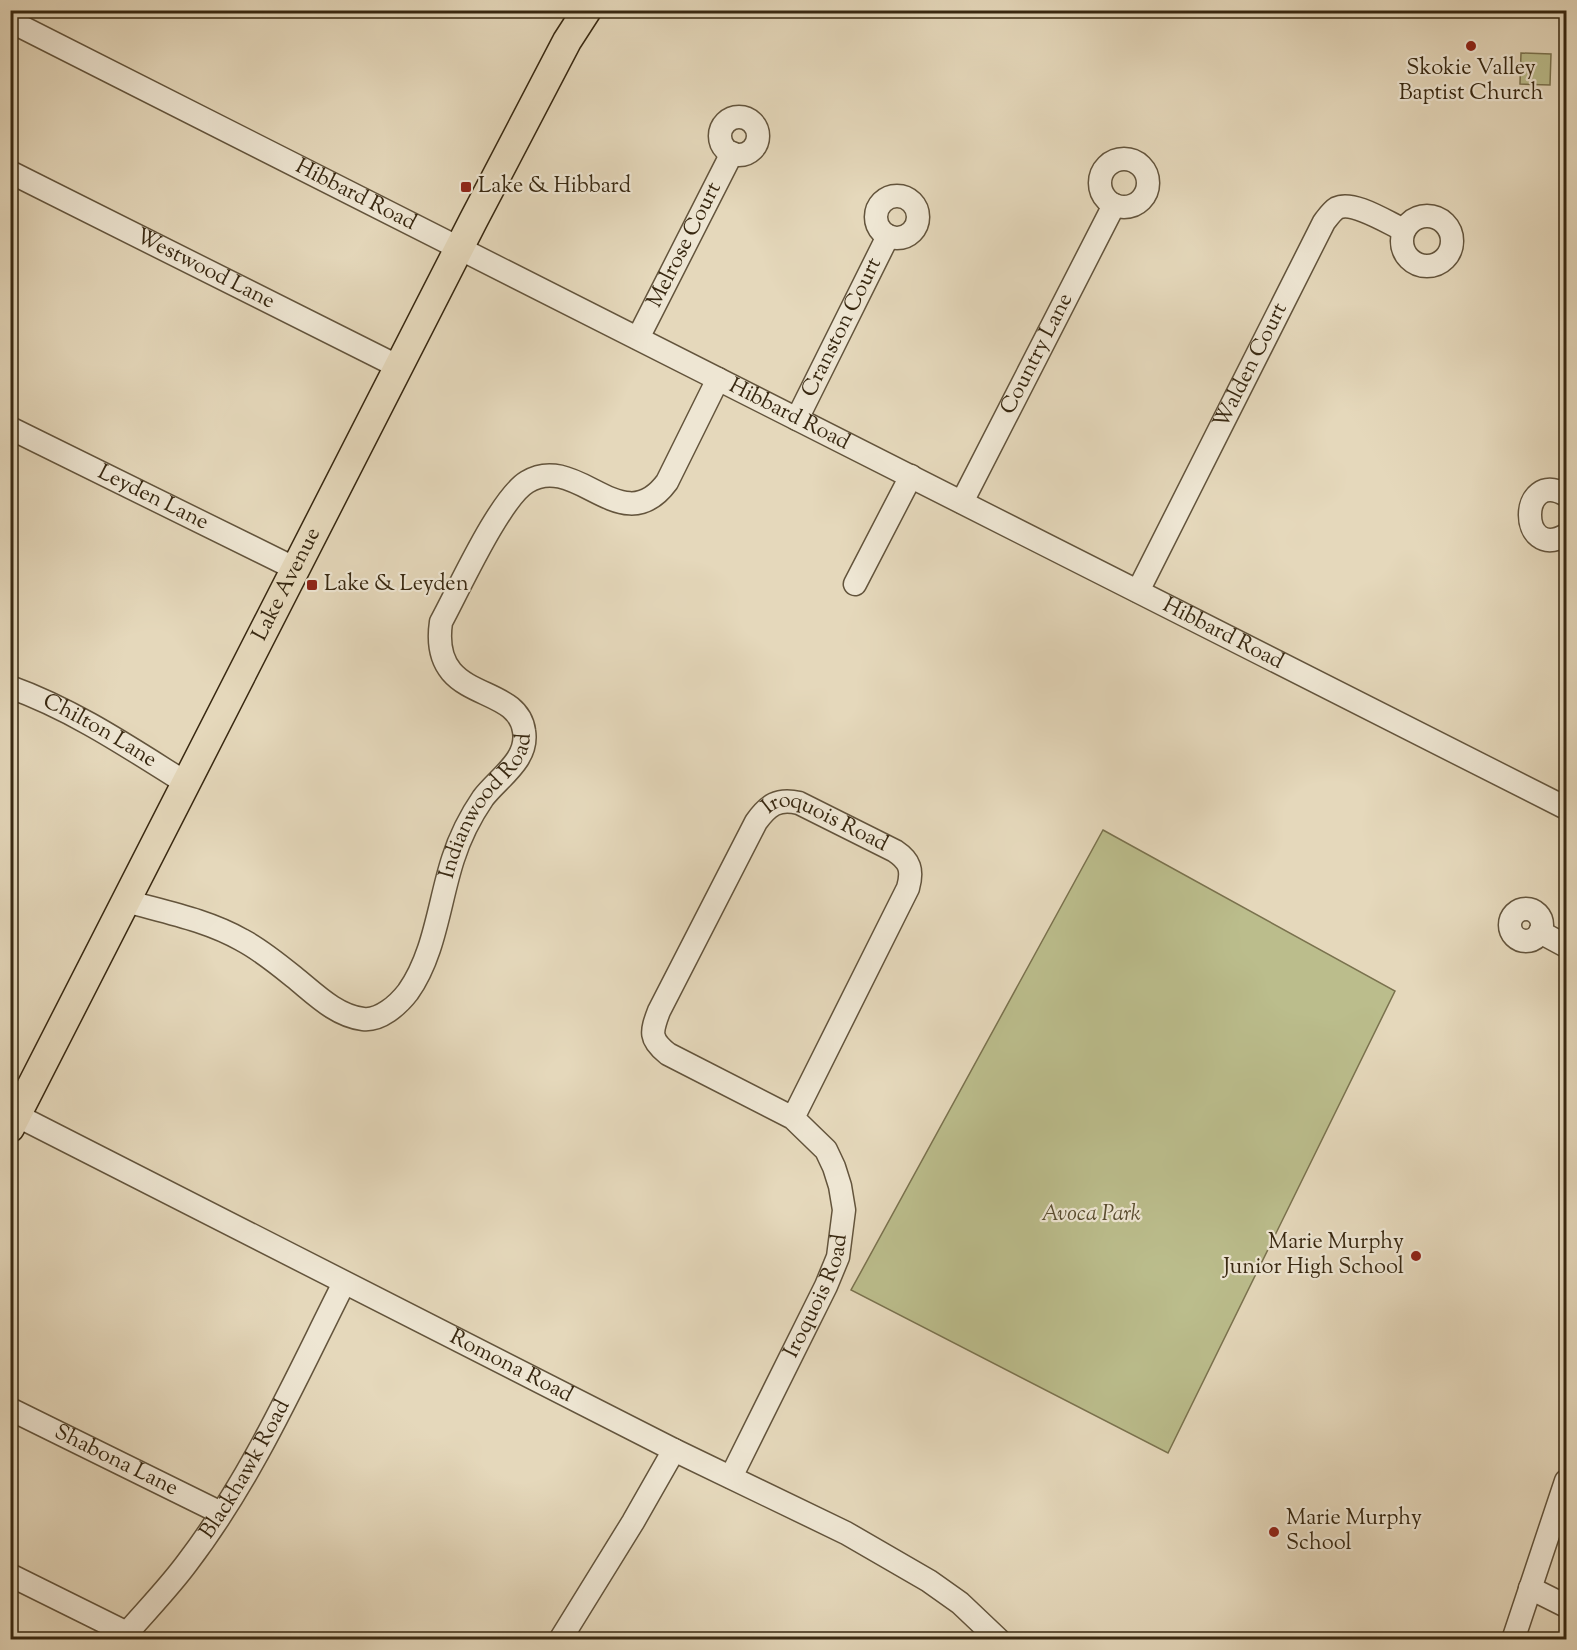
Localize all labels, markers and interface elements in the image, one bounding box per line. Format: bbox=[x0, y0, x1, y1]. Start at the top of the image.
marker: Skokie Valley Baptist Church bbox=[1464, 39, 1478, 53]
place label: Skokie Valley Baptist Church bbox=[1399, 53, 1543, 110]
street label: Hibbard Road bbox=[289, 152, 421, 240]
place label: Lake & Hibbard bbox=[478, 171, 631, 203]
street label: Melrose Court bbox=[640, 176, 731, 314]
marker: Lake & Hibbard bbox=[459, 180, 473, 194]
street label: Westwood Lane bbox=[130, 221, 280, 318]
street label: Cranston Court bbox=[794, 252, 891, 403]
street label: Country Lane bbox=[993, 288, 1082, 421]
street label: Walden Court bbox=[1206, 297, 1297, 434]
street label: Hibbard Road bbox=[723, 371, 855, 459]
street label: Leyden Lane bbox=[92, 457, 214, 539]
street label: Lake Avenue bbox=[245, 522, 330, 647]
place label: Lake & Leyden bbox=[324, 569, 469, 601]
marker: Lake & Leyden bbox=[305, 578, 319, 592]
street label: Hibbard Road bbox=[1157, 590, 1289, 678]
street label: Chilton Lane bbox=[37, 686, 163, 777]
street label: Indianwood Road bbox=[432, 732, 541, 882]
street label: Iroquois Road bbox=[755, 785, 893, 861]
park label: Avoca Park bbox=[1041, 1199, 1141, 1231]
place label: Marie Murphy Junior High School bbox=[1222, 1227, 1404, 1284]
street label: Iroquois Road bbox=[776, 1232, 857, 1364]
marker: Marie Murphy Junior High School bbox=[1409, 1249, 1423, 1263]
street label: Romona Road bbox=[444, 1322, 578, 1412]
street label: Blackhawk Road bbox=[193, 1394, 299, 1546]
street label: Shabona Lane bbox=[48, 1417, 183, 1505]
place label: Marie Murphy School bbox=[1286, 1503, 1422, 1560]
marker: Marie Murphy School bbox=[1267, 1525, 1281, 1539]

